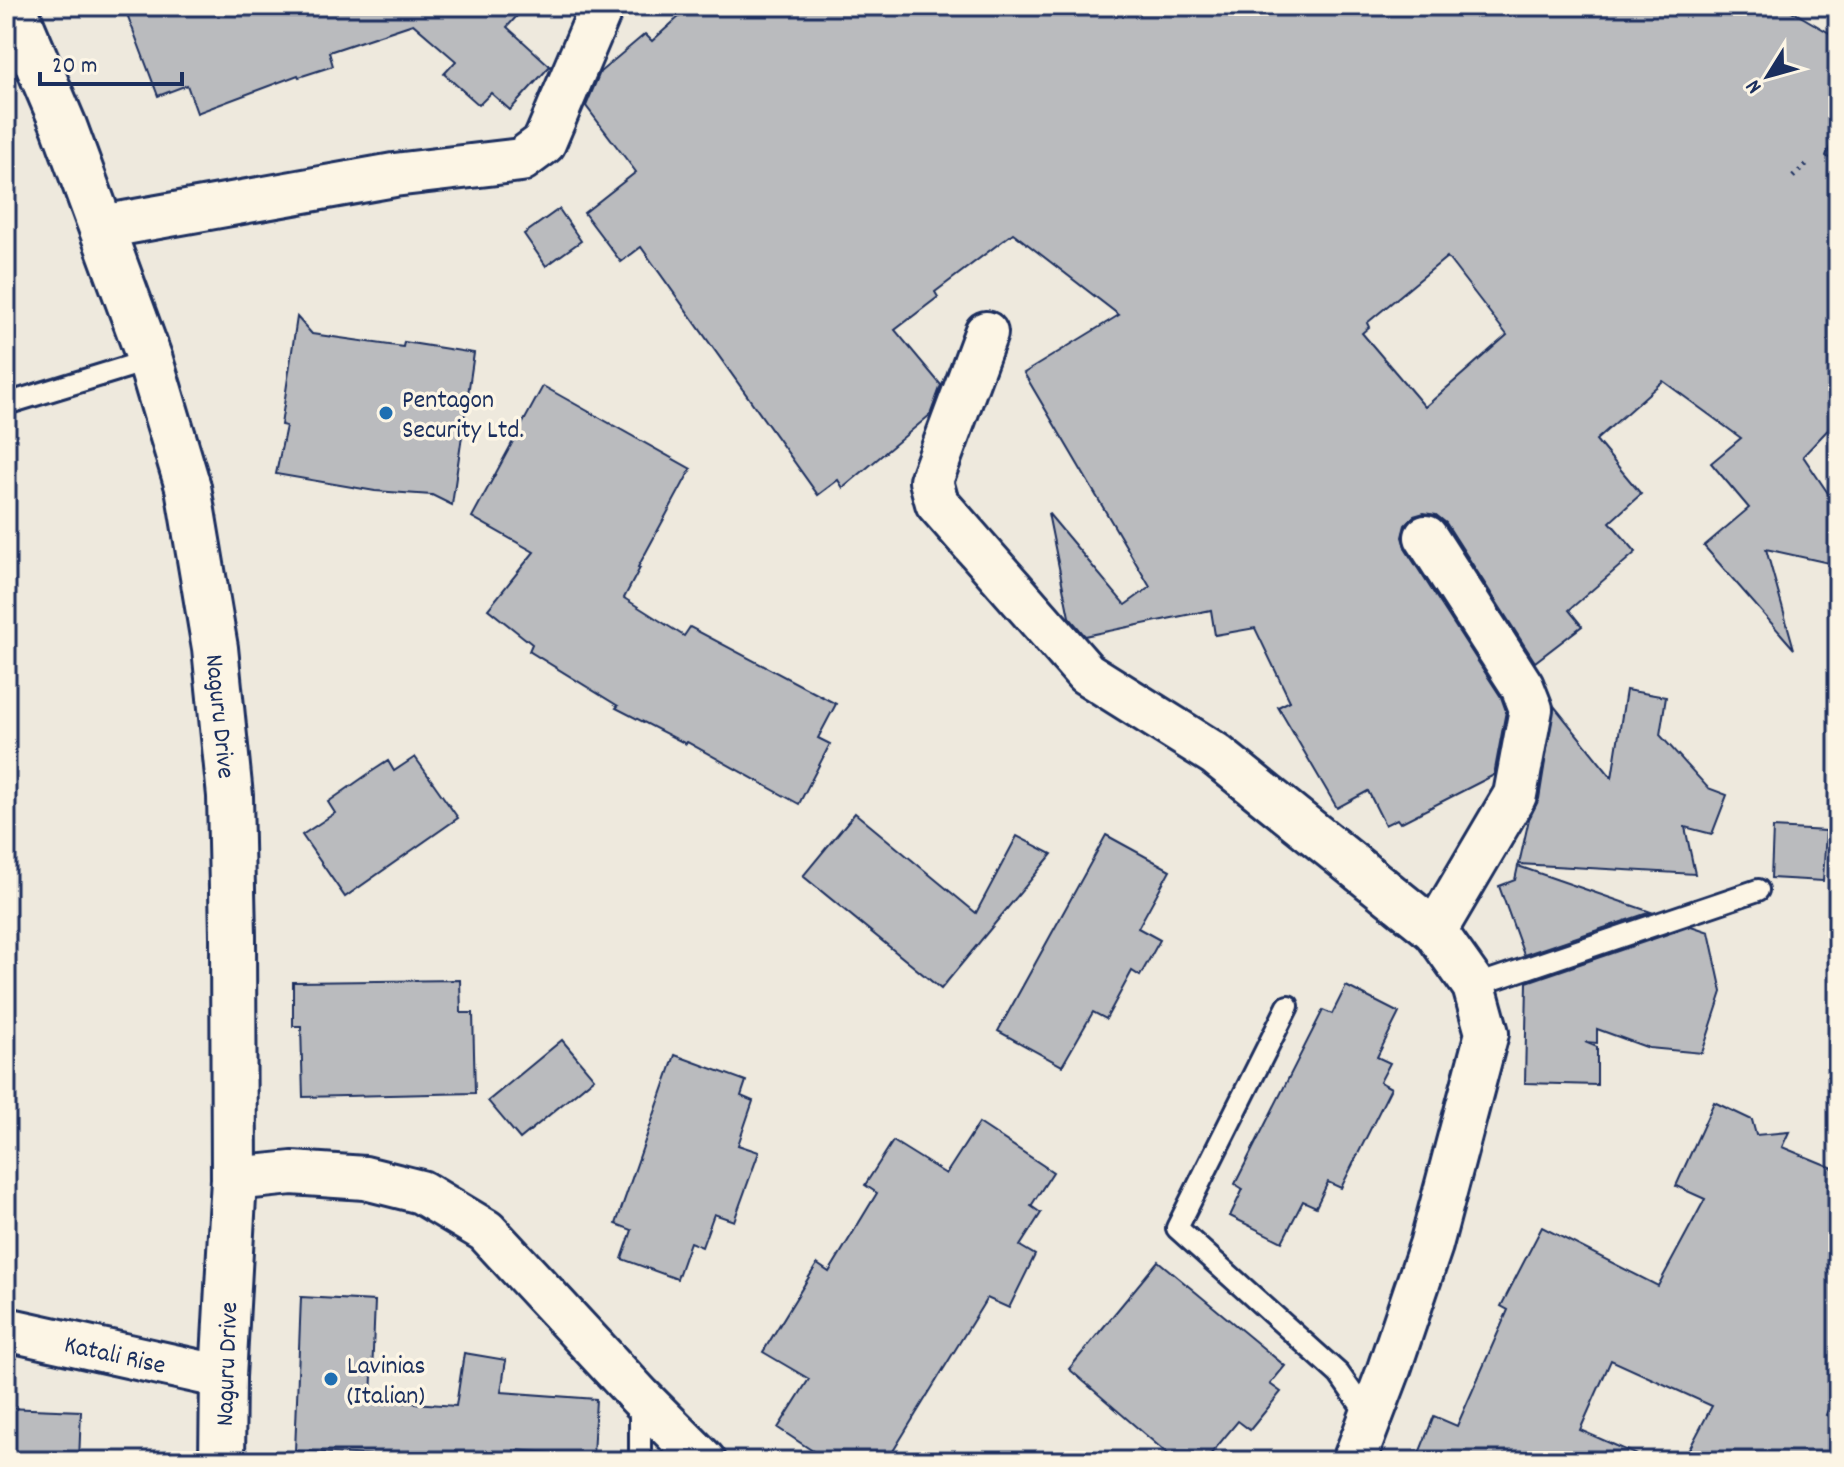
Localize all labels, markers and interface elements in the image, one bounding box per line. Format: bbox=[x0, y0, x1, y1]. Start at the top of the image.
scale bar bbox=[40, 36, 182, 86]
north arrow bbox=[1728, 36, 1808, 116]
text: 20 m bbox=[52, 50, 98, 84]
text: N bbox=[1739, 72, 1770, 100]
place label: Pentagon Security Ltd. bbox=[402, 383, 524, 450]
marker: Pentagon Security Ltd. bbox=[377, 404, 395, 422]
street label: Naguru Drive bbox=[194, 653, 243, 780]
street label: Naguru Drive bbox=[208, 1301, 249, 1427]
street label: Katali Rise bbox=[60, 1327, 169, 1386]
place label: Lavinias (Italian) bbox=[347, 1349, 425, 1416]
marker: Lavinias (Italian) bbox=[322, 1370, 340, 1388]

